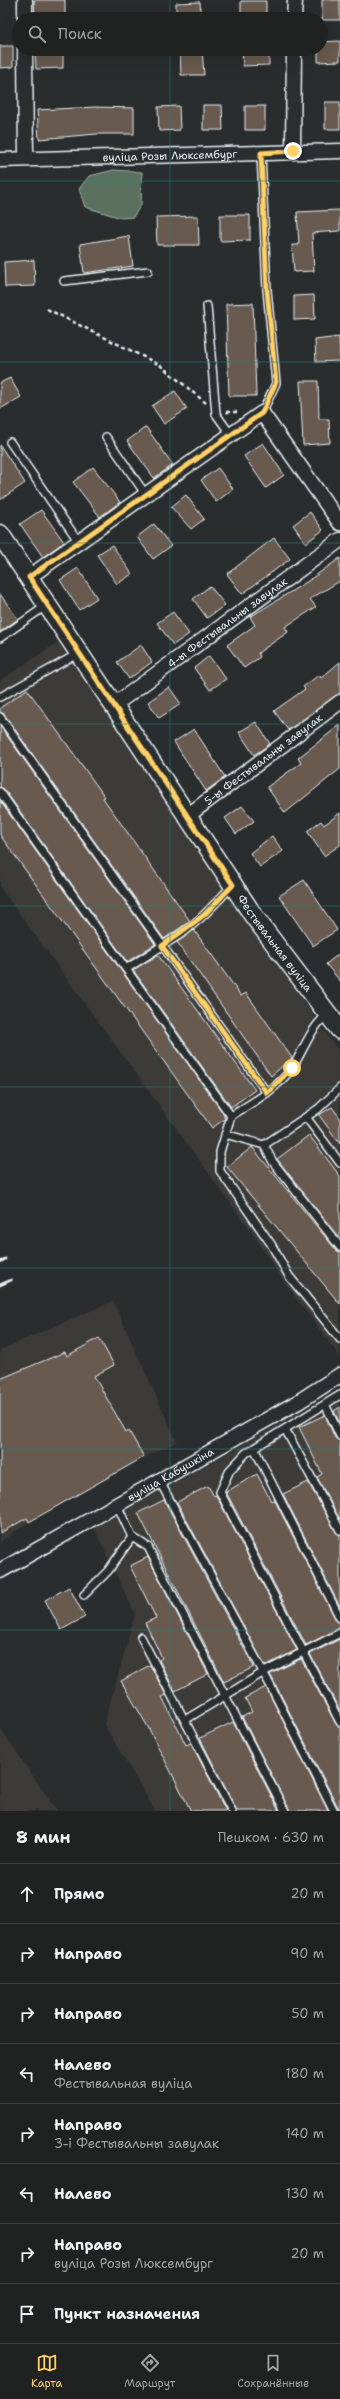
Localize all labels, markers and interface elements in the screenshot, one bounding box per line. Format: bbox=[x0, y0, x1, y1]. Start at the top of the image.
search box bbox=[12, 12, 328, 56]
icon: search bbox=[26, 23, 48, 45]
text: Поиск bbox=[58, 24, 102, 44]
route end bbox=[284, 142, 302, 160]
street label: вуліца Розы Люксембург bbox=[102, 146, 238, 165]
street label: 4-ы Фестывальны завулак bbox=[164, 574, 290, 671]
street label: 5-ы Фестывальны завулак bbox=[201, 710, 325, 808]
street label: Фестывальная вуліца bbox=[234, 892, 316, 995]
route start bbox=[283, 1059, 301, 1077]
street label: вуліца Кабушкіна bbox=[125, 1444, 216, 1505]
text: 8 мин bbox=[16, 1826, 71, 1848]
text: Пешком · 630 m bbox=[218, 1829, 324, 1846]
icon: ahead bbox=[16, 1883, 38, 1905]
text: Прямо bbox=[54, 1884, 104, 1904]
text: 20 m bbox=[291, 1885, 324, 1902]
icon: right bbox=[16, 1943, 38, 1965]
text: Направо bbox=[54, 1944, 122, 1964]
text: 90 m bbox=[290, 1945, 324, 1962]
icon: right bbox=[16, 2003, 38, 2025]
text: Направо bbox=[54, 2004, 122, 2024]
text: 50 m bbox=[291, 2005, 324, 2022]
text: Налево bbox=[54, 2055, 112, 2075]
icon: left bbox=[16, 2063, 38, 2085]
text: 180 m bbox=[285, 2065, 324, 2082]
text: Фестывальная вуліца bbox=[54, 2075, 192, 2092]
text: Направо bbox=[54, 2115, 122, 2135]
icon: right bbox=[16, 2123, 38, 2145]
text: 140 m bbox=[285, 2125, 324, 2142]
text: 3-і Фестывальны завулак bbox=[54, 2135, 219, 2152]
icon: left bbox=[16, 2183, 38, 2205]
text: Налево bbox=[54, 2184, 112, 2204]
text: 130 m bbox=[286, 2185, 324, 2202]
text: Направо bbox=[54, 2235, 122, 2255]
icon: right bbox=[16, 2243, 38, 2265]
text: 20 m bbox=[291, 2245, 324, 2262]
text: вуліца Розы Люксембург bbox=[54, 2255, 213, 2272]
icon: arrive bbox=[16, 2303, 38, 2325]
text: Пункт назначения bbox=[54, 2304, 200, 2324]
tab: Карта bbox=[31, 2352, 62, 2391]
tab: Маршрут bbox=[124, 2352, 175, 2391]
tab: Сохранённые bbox=[237, 2352, 309, 2391]

